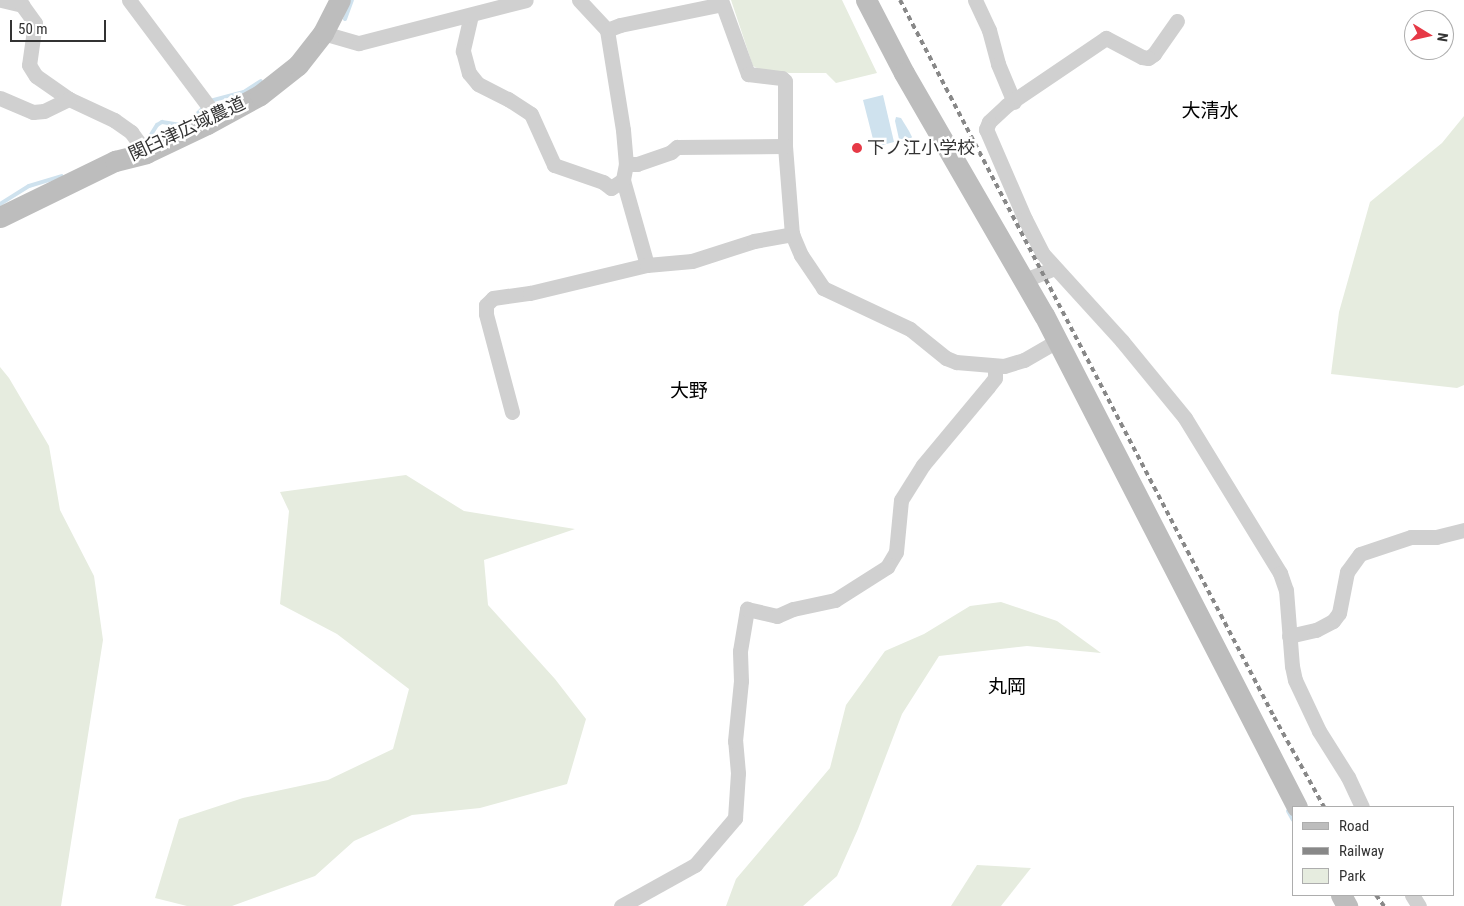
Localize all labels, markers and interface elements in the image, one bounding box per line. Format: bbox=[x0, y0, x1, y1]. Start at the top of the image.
scale bar bbox=[12, 10, 109, 42]
north arrow bbox=[1404, 10, 1454, 60]
text: 50 m bbox=[18, 20, 48, 38]
text: N bbox=[1434, 32, 1451, 43]
street label: 関臼津広域農道 bbox=[125, 93, 249, 165]
district label: 大清水 bbox=[1182, 100, 1238, 122]
place label: 下ノ江小学校 bbox=[867, 137, 975, 159]
marker: 下ノ江小学校 bbox=[851, 142, 863, 154]
district label: 大野 bbox=[670, 380, 708, 402]
district label: 丸岡 bbox=[988, 676, 1026, 698]
legend bbox=[1292, 806, 1454, 896]
text: Road bbox=[1339, 817, 1369, 835]
text: Railway bbox=[1339, 842, 1384, 860]
text: Park bbox=[1339, 867, 1366, 885]

